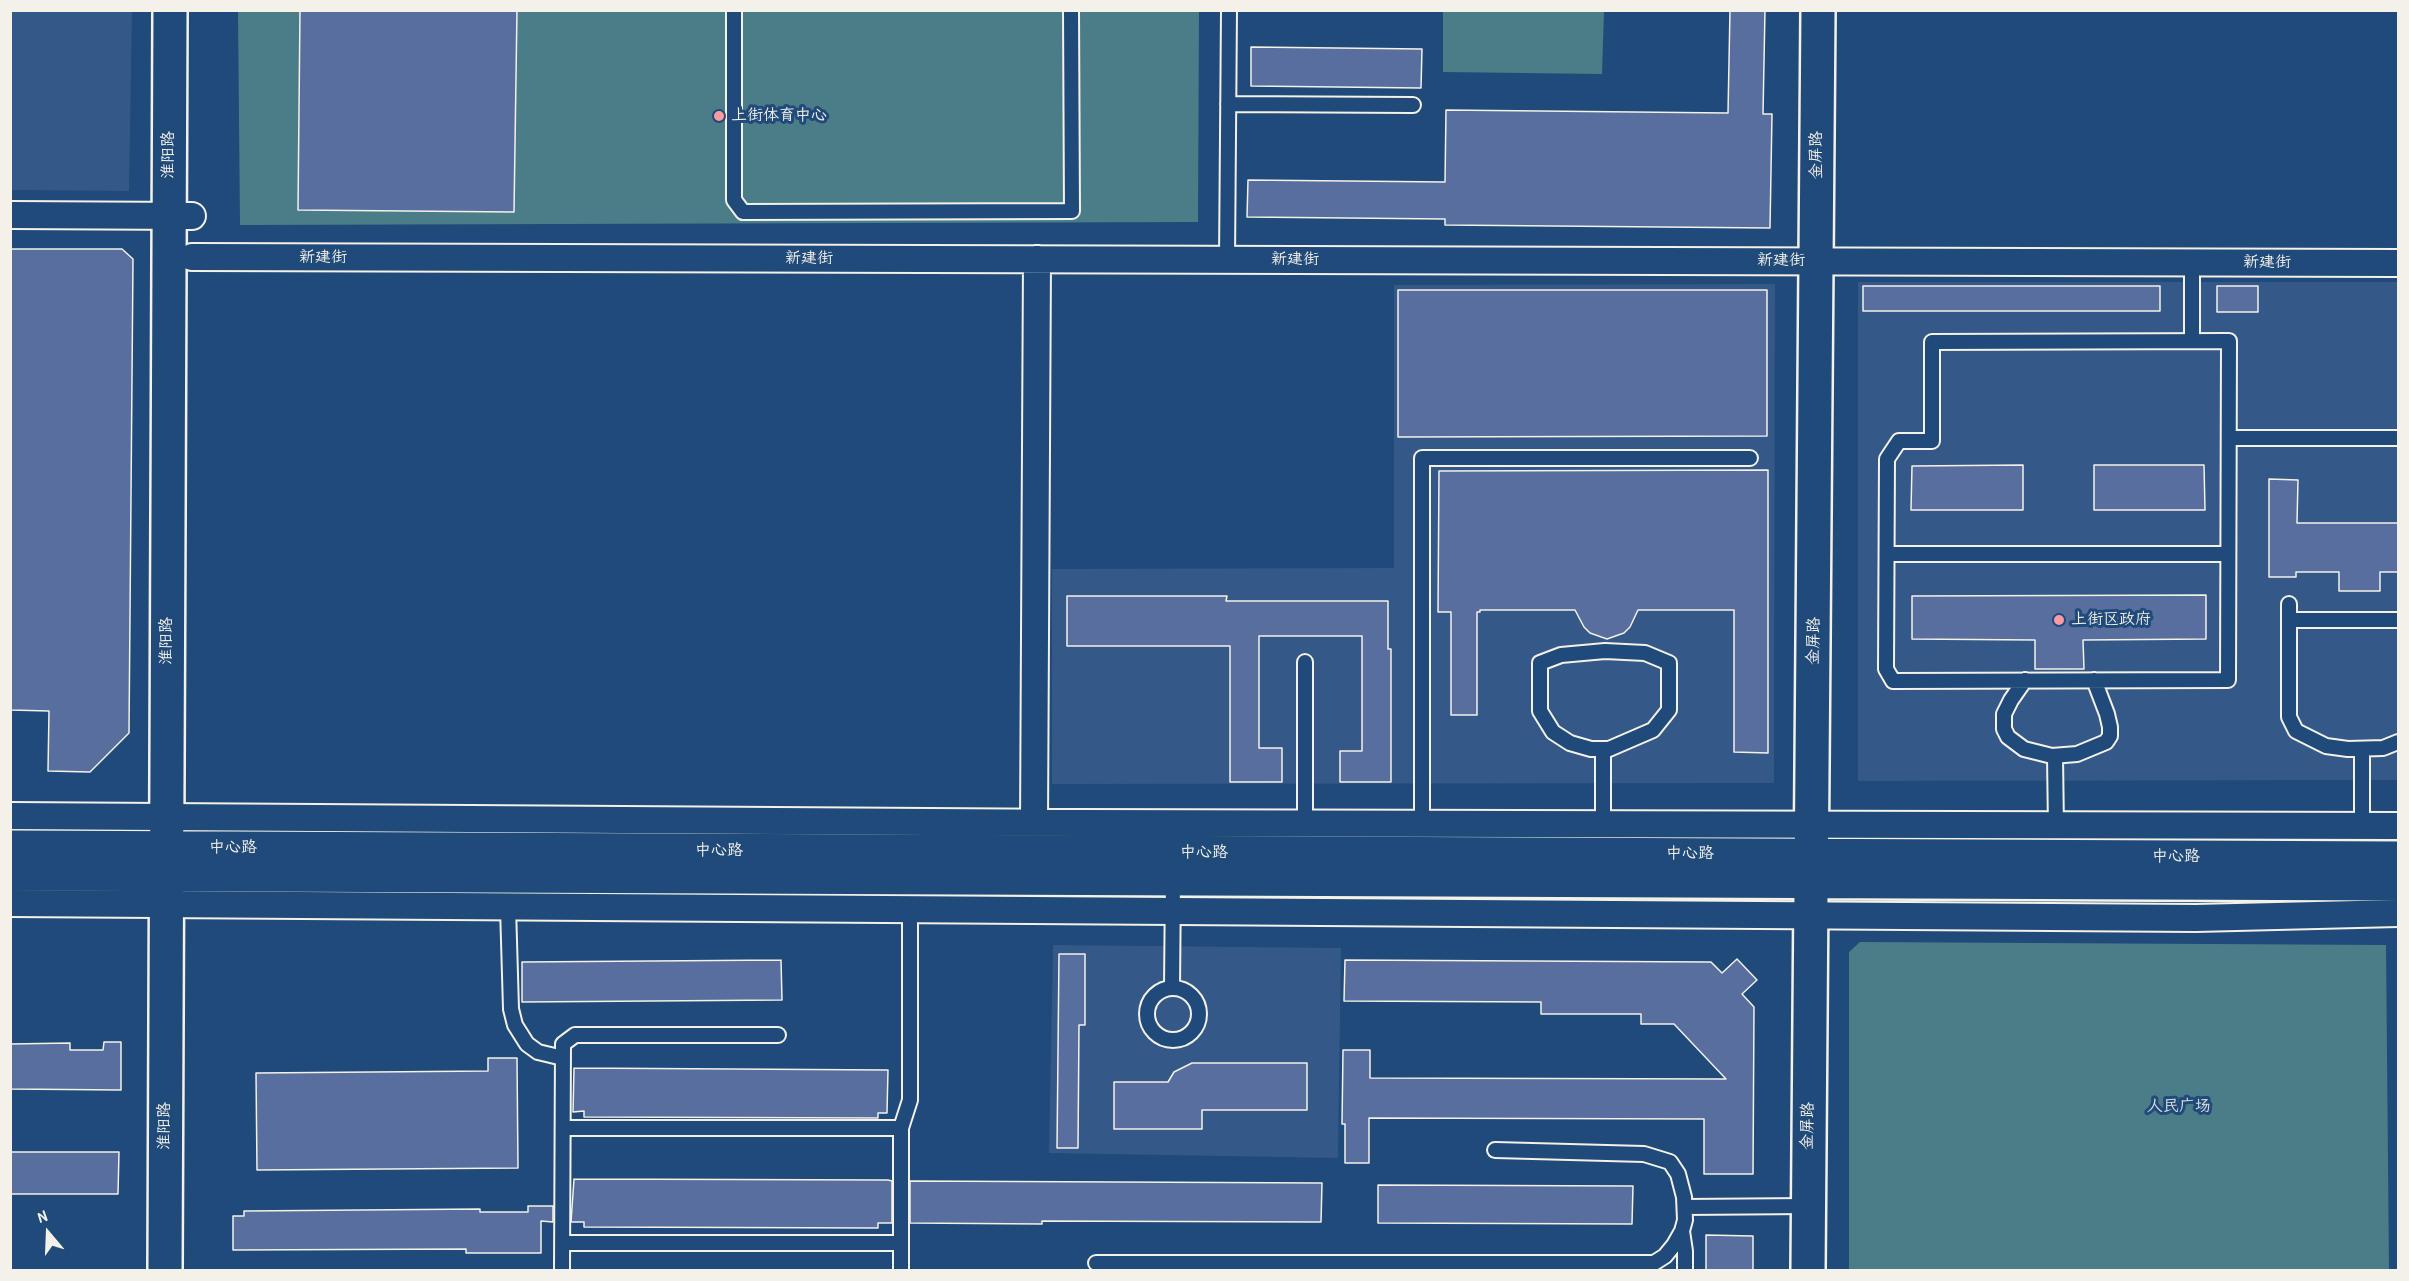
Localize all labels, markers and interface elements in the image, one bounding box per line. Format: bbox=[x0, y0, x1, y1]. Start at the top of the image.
place label: 上街体育中心 bbox=[731, 106, 827, 126]
marker: 上街体育中心 bbox=[712, 109, 726, 123]
street label: 淮阳路 bbox=[159, 131, 179, 179]
street label: 金屏路 bbox=[1807, 131, 1827, 179]
street label: 新建街 bbox=[299, 248, 347, 268]
street label: 新建街 bbox=[785, 249, 833, 269]
street label: 新建街 bbox=[1271, 250, 1319, 270]
street label: 新建街 bbox=[1757, 251, 1805, 271]
street label: 新建街 bbox=[2243, 253, 2291, 273]
place label: 上街区政府 bbox=[2071, 610, 2151, 630]
marker: 上街区政府 bbox=[2052, 613, 2066, 627]
street label: 淮阳路 bbox=[157, 617, 177, 665]
street label: 金屏路 bbox=[1804, 617, 1824, 665]
street label: 中心路 bbox=[209, 838, 257, 858]
street label: 中心路 bbox=[695, 841, 743, 861]
street label: 中心路 bbox=[1180, 843, 1228, 863]
street label: 中心路 bbox=[1666, 844, 1714, 864]
street label: 中心路 bbox=[2152, 847, 2200, 867]
park label: 人民广场 bbox=[2147, 1097, 2211, 1117]
street label: 淮阳路 bbox=[155, 1102, 175, 1150]
street label: 金屏路 bbox=[1798, 1102, 1818, 1150]
north arrow bbox=[18, 1203, 78, 1263]
text: N bbox=[35, 1204, 50, 1228]

